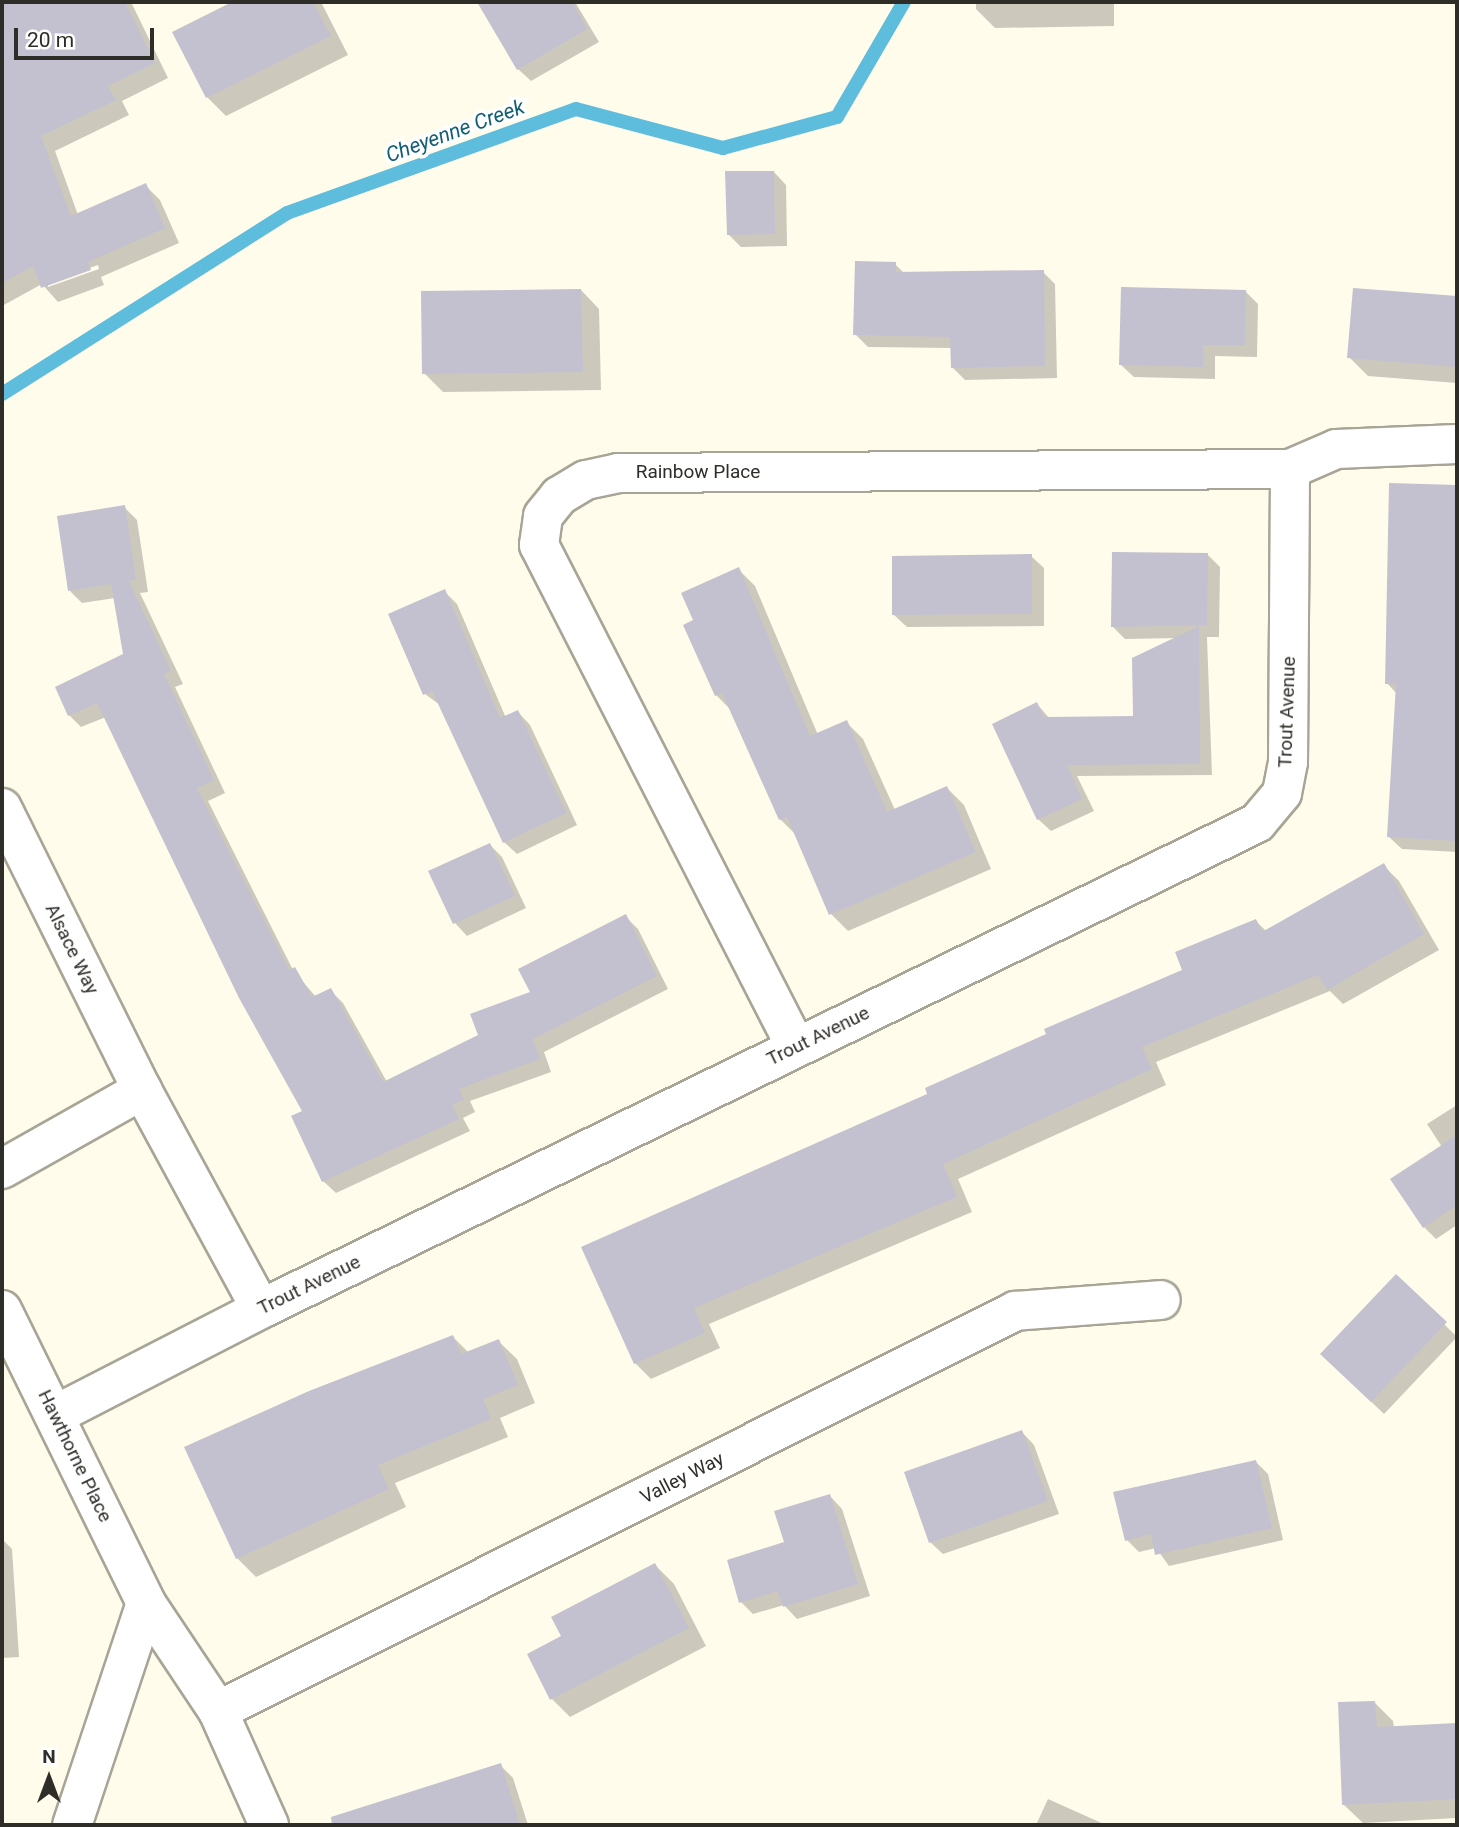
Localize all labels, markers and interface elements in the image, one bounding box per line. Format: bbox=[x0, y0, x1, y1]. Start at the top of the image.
scale bar bbox=[18, 14, 158, 58]
text: 20 m bbox=[27, 28, 74, 52]
water label: Cheyenne Creek bbox=[382, 94, 528, 168]
street label: Rainbow Place bbox=[636, 461, 760, 483]
street label: Trout Avenue bbox=[1274, 656, 1300, 768]
street label: Alsace Way bbox=[40, 900, 104, 998]
street label: Trout Avenue bbox=[763, 1001, 873, 1071]
street label: Trout Avenue bbox=[254, 1250, 364, 1320]
street label: Hawthorne Place bbox=[33, 1386, 117, 1526]
street label: Valley Way bbox=[636, 1447, 728, 1509]
north arrow bbox=[14, 1743, 84, 1813]
text: N bbox=[42, 1745, 56, 1768]

